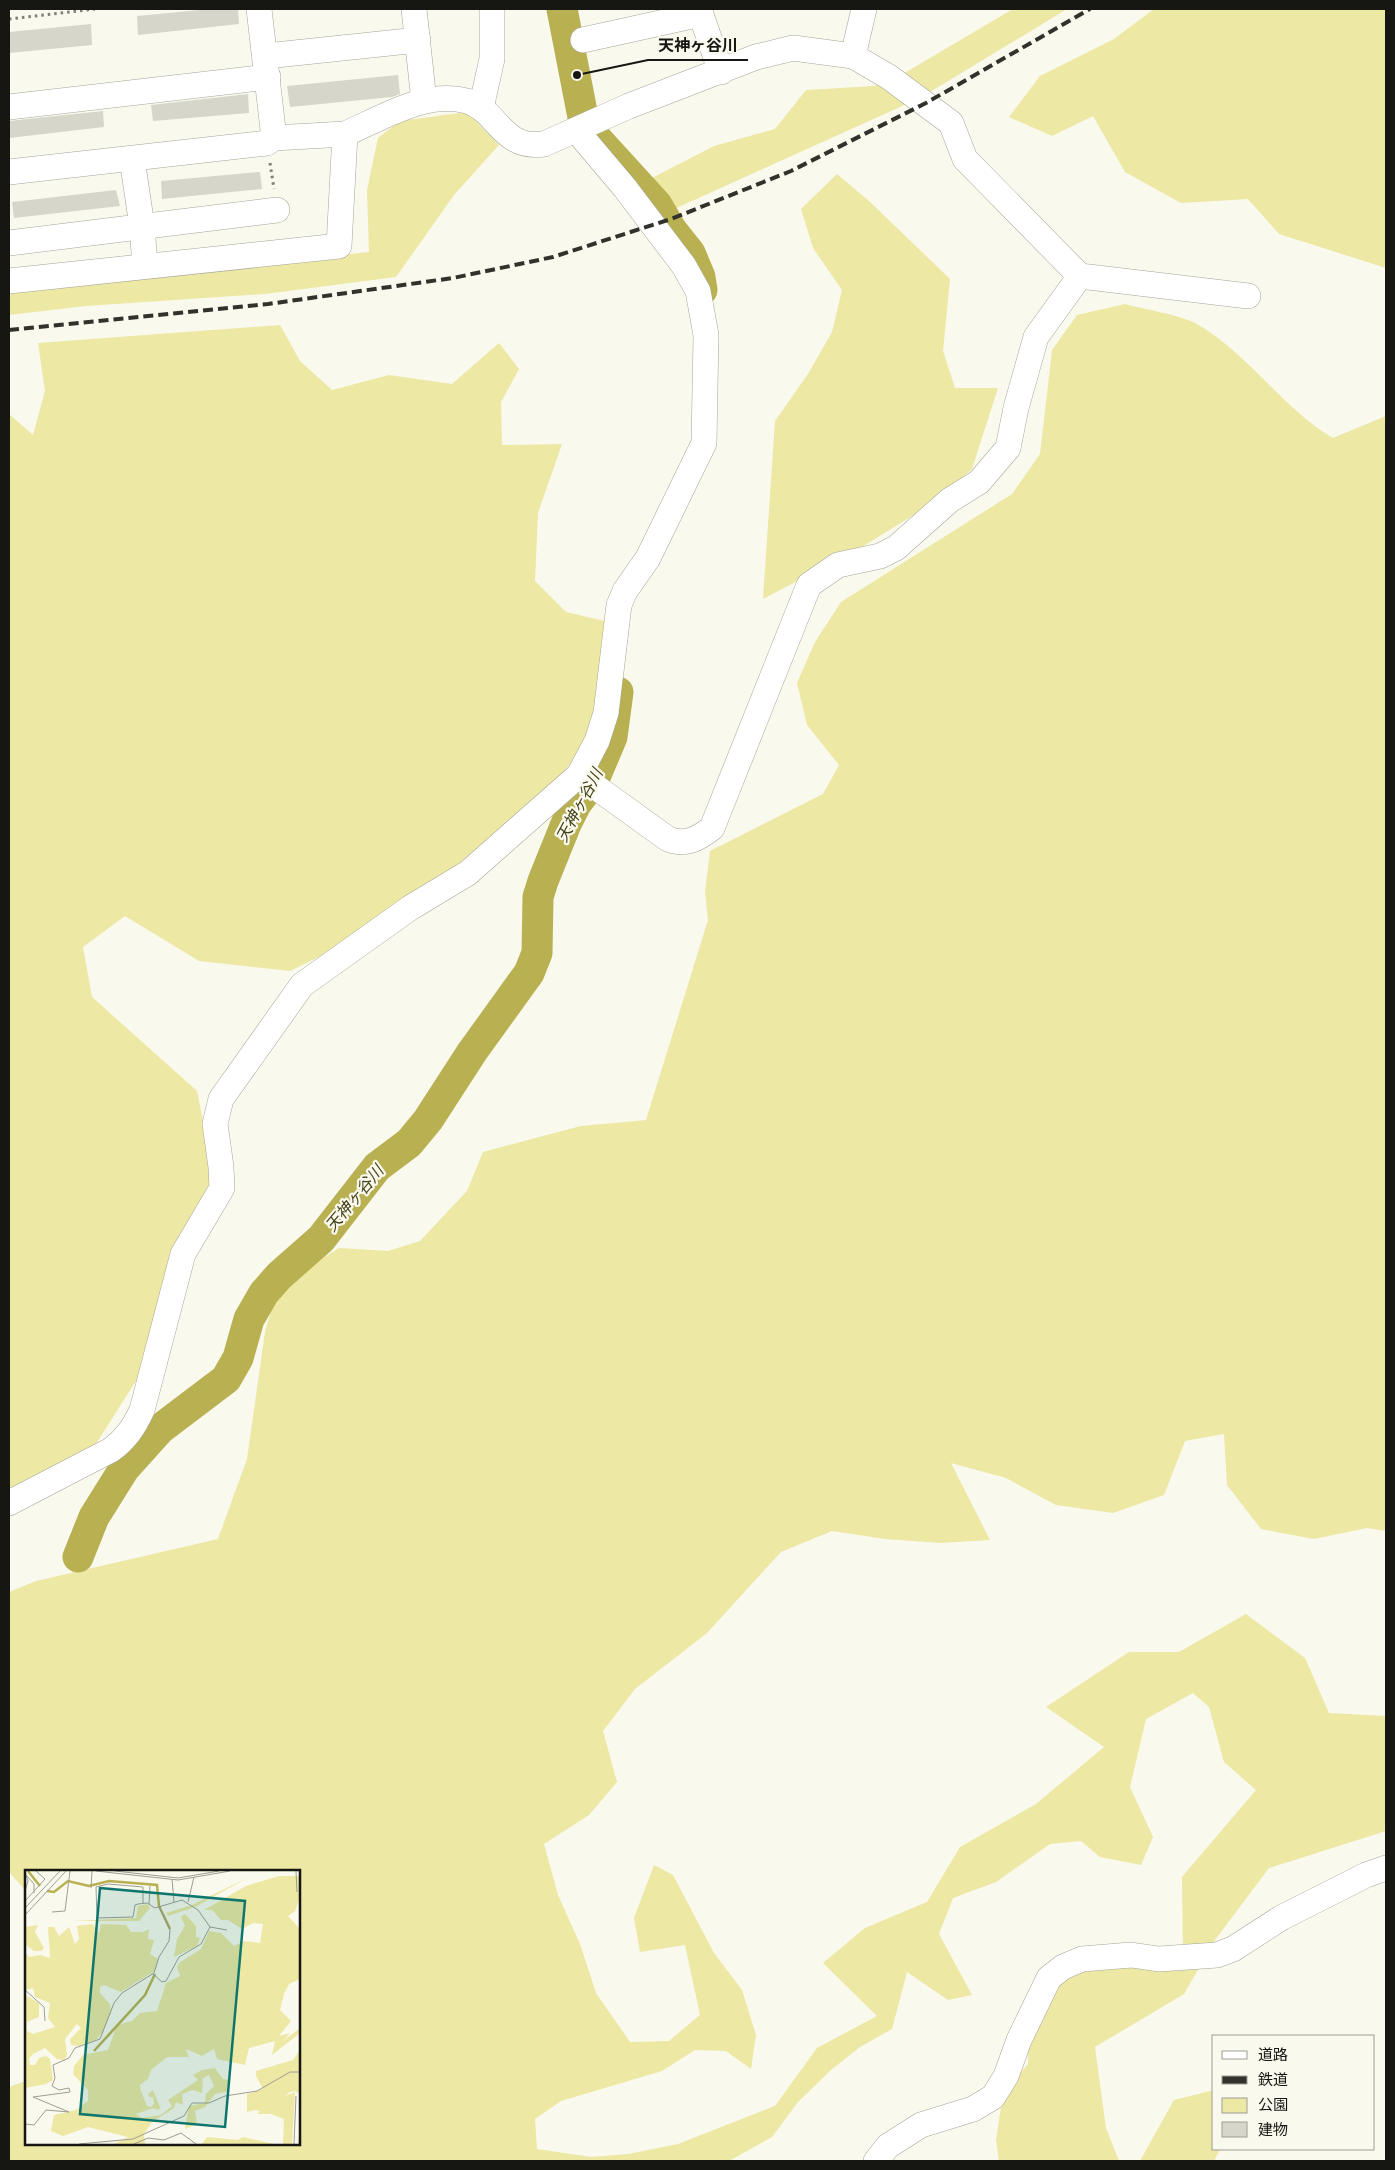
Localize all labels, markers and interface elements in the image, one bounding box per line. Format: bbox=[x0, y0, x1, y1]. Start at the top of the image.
callout: 天神ヶ谷川 bbox=[648, 29, 748, 60]
text: 天神ヶ谷川 bbox=[658, 35, 738, 55]
water label: 天神ヶ谷川 bbox=[551, 763, 608, 845]
water label: 天神ヶ谷川 bbox=[321, 1159, 389, 1235]
inset map bbox=[25, 1870, 300, 2145]
legend bbox=[1212, 2035, 1375, 2150]
text: 道路 bbox=[1258, 2045, 1288, 2064]
text: 鉄道 bbox=[1258, 2070, 1288, 2089]
text: 公園 bbox=[1258, 2095, 1288, 2114]
text: 建物 bbox=[1258, 2120, 1288, 2139]

